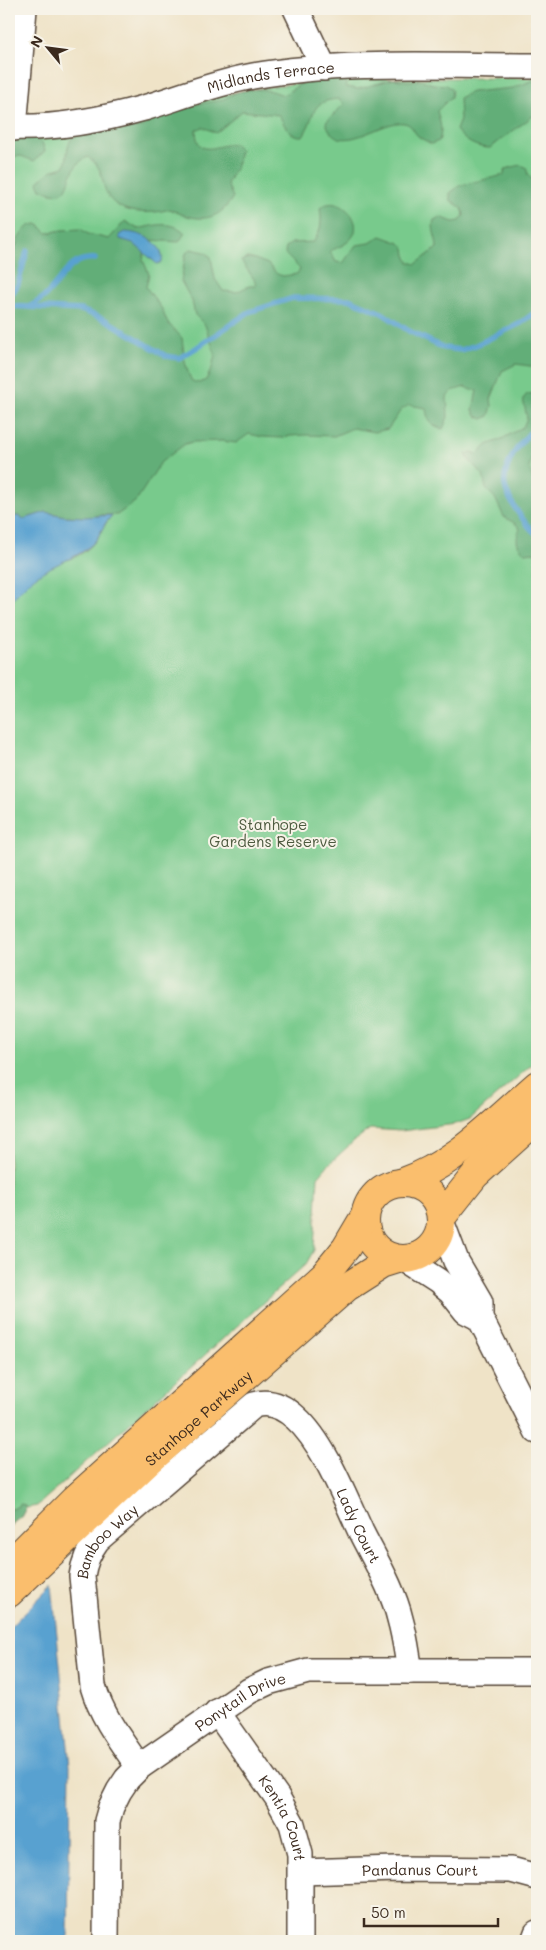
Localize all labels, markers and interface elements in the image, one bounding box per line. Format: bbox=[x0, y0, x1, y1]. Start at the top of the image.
north arrow bbox=[22, 22, 72, 72]
text: N bbox=[25, 32, 47, 51]
street label: Midlands Terrace bbox=[204, 57, 335, 97]
park label: Stanhope Gardens Reserve bbox=[209, 814, 337, 851]
street label: Stanhope Parkway bbox=[140, 1365, 256, 1470]
street label: Lady Court bbox=[332, 1485, 385, 1567]
street label: Bamboo Way bbox=[72, 1499, 142, 1580]
street label: Ponytail Drive bbox=[191, 1668, 288, 1736]
street label: Kentia Court bbox=[254, 1771, 310, 1861]
street label: Pandanus Court bbox=[361, 1859, 478, 1880]
scale bar bbox=[364, 1895, 497, 1927]
text: 50 m bbox=[371, 1902, 406, 1922]

